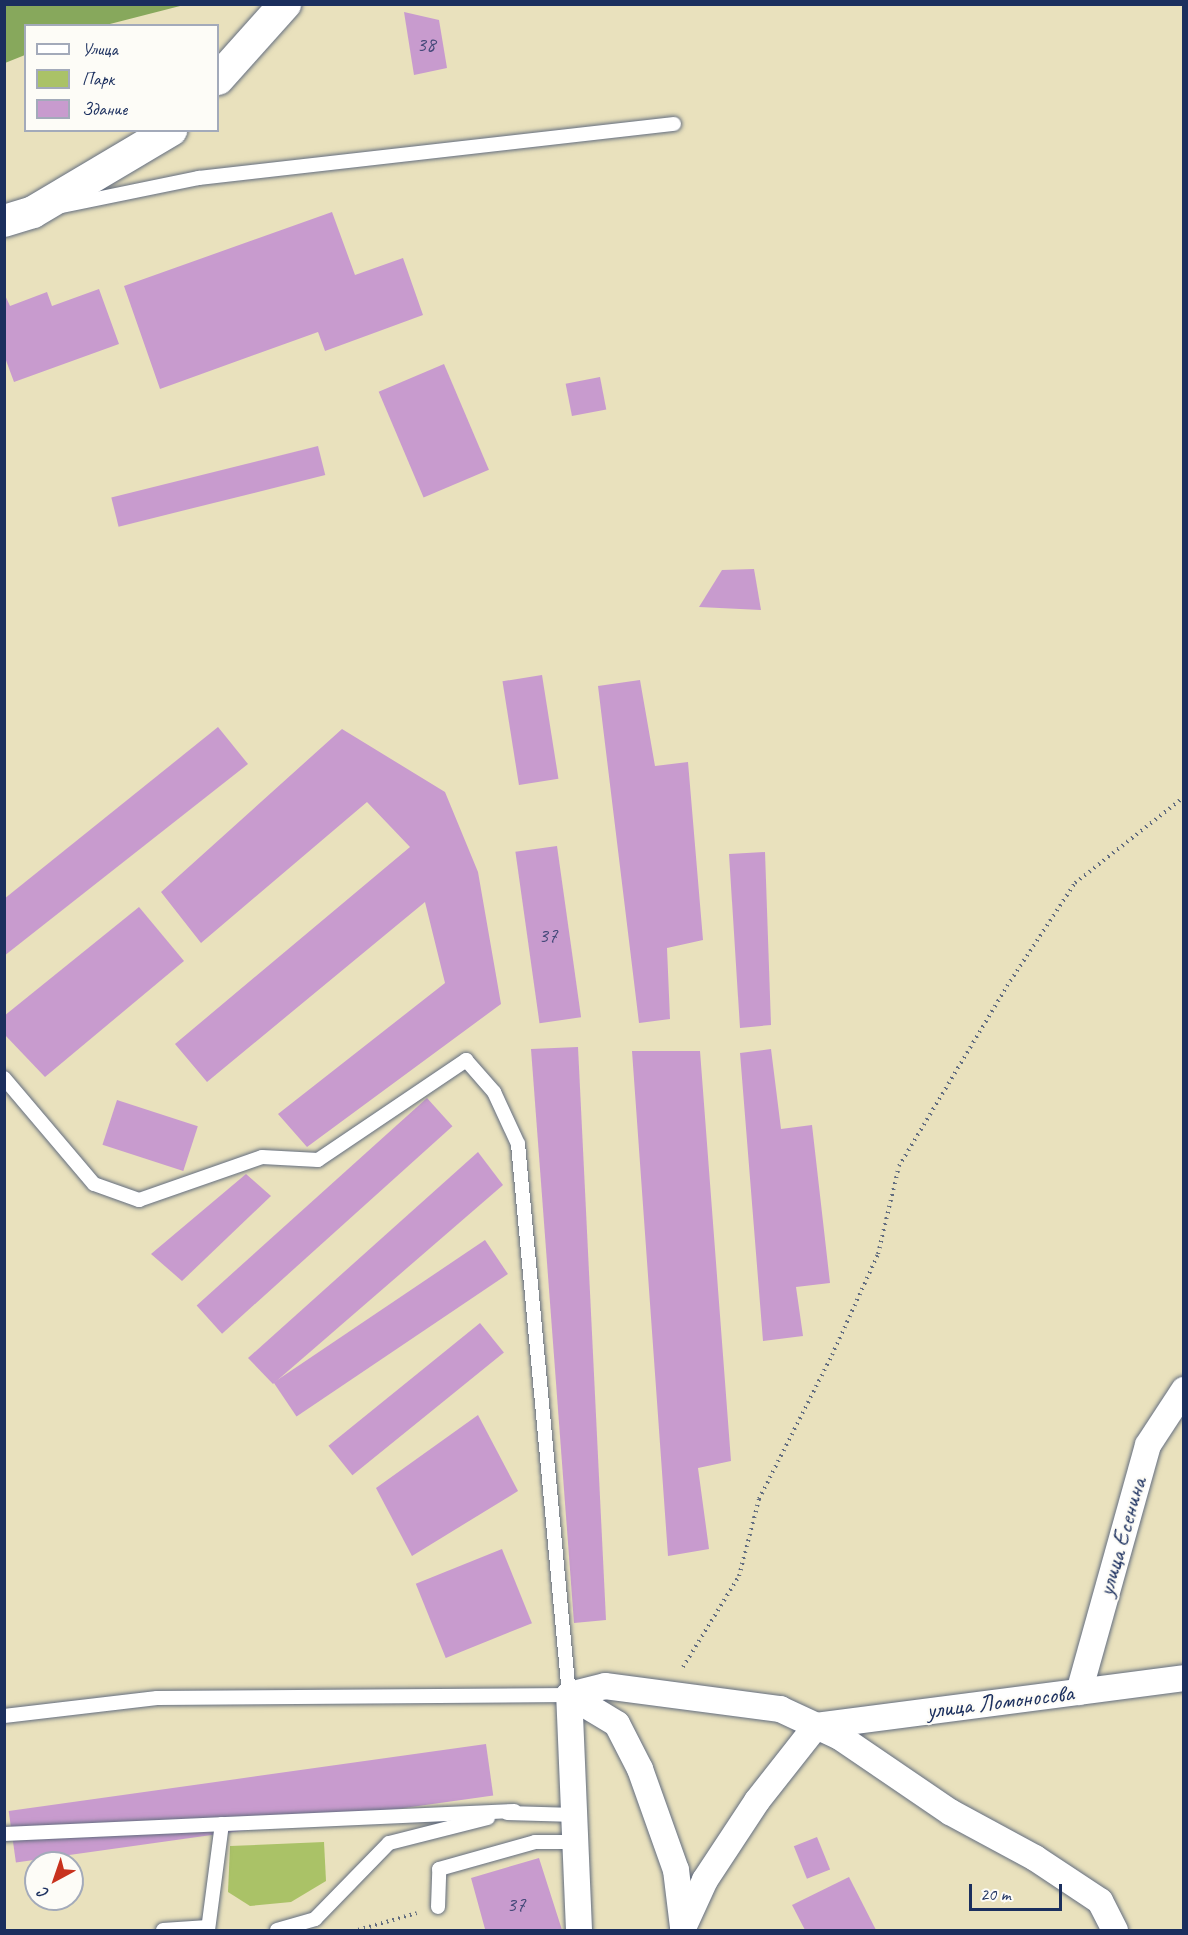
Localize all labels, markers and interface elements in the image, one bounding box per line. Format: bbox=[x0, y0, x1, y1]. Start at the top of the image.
legend bbox=[24, 24, 219, 132]
house number: 38 bbox=[417, 31, 435, 57]
text: Улица bbox=[82, 38, 118, 60]
text: Парк bbox=[82, 68, 114, 90]
text: Здание bbox=[82, 98, 127, 120]
house number: 37 bbox=[539, 922, 557, 948]
street label: улица Есенина bbox=[1091, 1475, 1153, 1599]
street label: улица Ломоносова bbox=[925, 1679, 1075, 1725]
north arrow bbox=[24, 1851, 84, 1911]
scale bar bbox=[972, 1872, 1065, 1910]
text: С bbox=[34, 1883, 53, 1903]
text: 20 m bbox=[980, 1883, 1011, 1905]
house number: 37 bbox=[507, 1891, 525, 1917]

